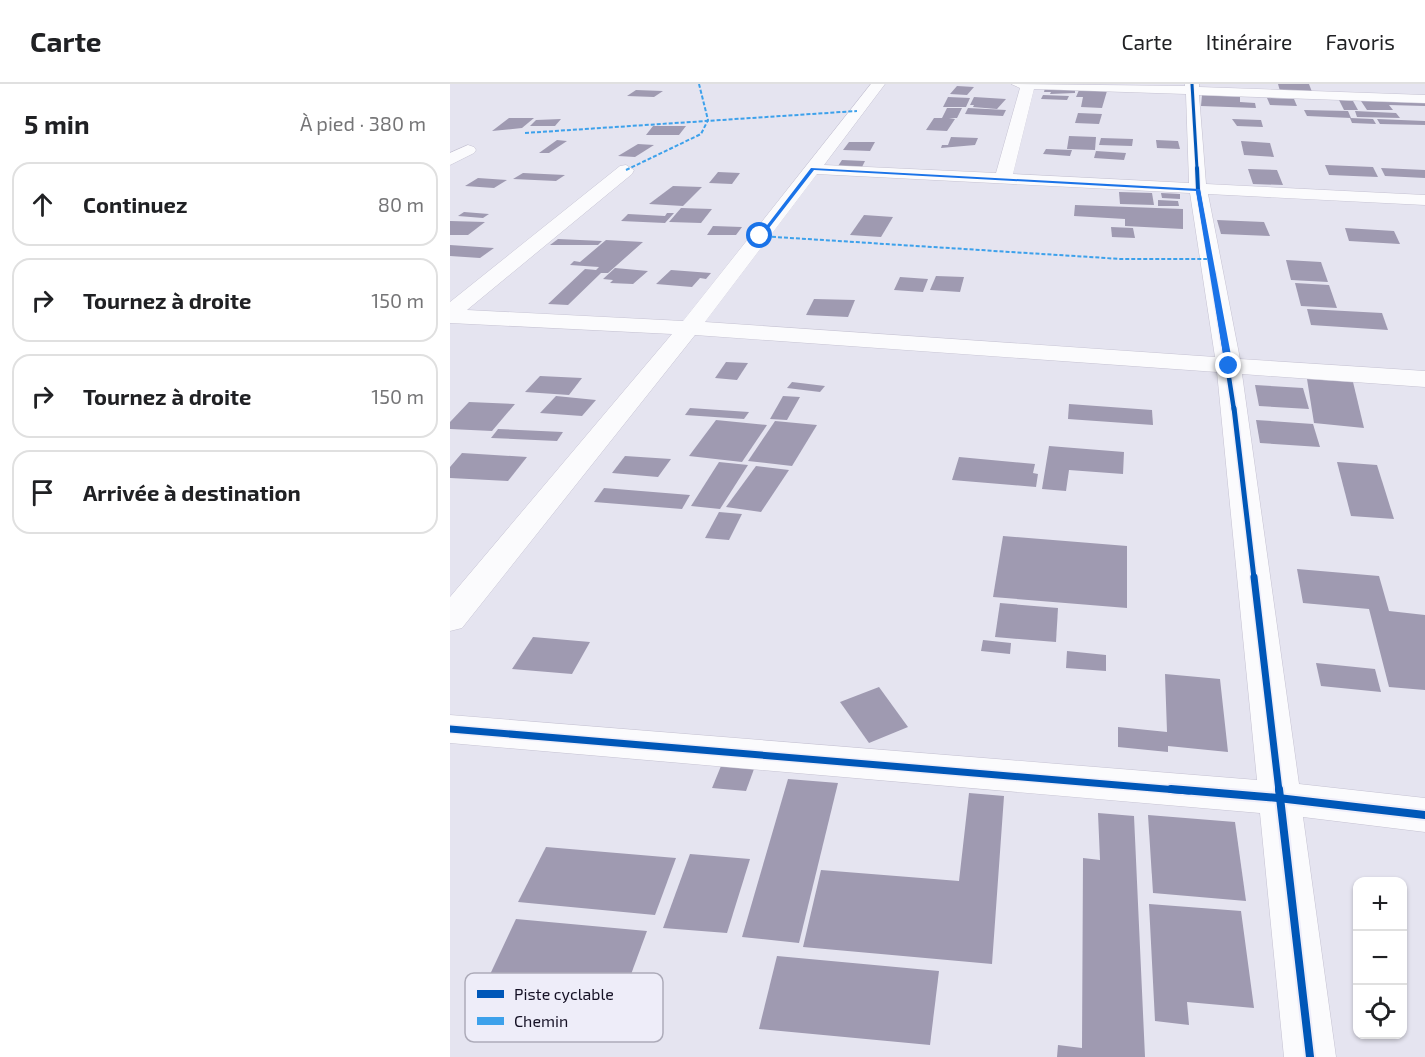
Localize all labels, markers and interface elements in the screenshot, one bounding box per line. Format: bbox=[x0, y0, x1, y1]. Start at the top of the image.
text: Carte bbox=[30, 24, 102, 58]
text: Carte bbox=[1121, 29, 1173, 54]
text: Itinéraire bbox=[1206, 29, 1292, 54]
text: Favoris bbox=[1325, 29, 1395, 54]
text: 5 min bbox=[24, 108, 90, 139]
text: À pied · 380 m bbox=[300, 111, 426, 135]
icon: ahead bbox=[26, 188, 59, 221]
text: Continuez bbox=[83, 191, 187, 217]
text: 80 m bbox=[378, 192, 424, 216]
route start bbox=[746, 222, 772, 248]
icon: right bbox=[26, 284, 59, 317]
text: Tournez à droite bbox=[83, 287, 252, 313]
text: 150 m bbox=[371, 288, 424, 312]
route end bbox=[1215, 352, 1241, 378]
icon: right bbox=[26, 380, 59, 413]
text: Tournez à droite bbox=[83, 383, 252, 409]
text: 150 m bbox=[371, 384, 424, 408]
icon: arrive bbox=[26, 476, 59, 509]
text: Arrivée à destination bbox=[83, 479, 301, 505]
map controls bbox=[1353, 877, 1407, 1039]
button: + bbox=[1353, 877, 1407, 931]
button: − bbox=[1353, 931, 1407, 985]
legend bbox=[465, 973, 663, 1042]
text: Piste cyclable bbox=[514, 984, 614, 1003]
button: locate bbox=[1353, 985, 1407, 1039]
text: Chemin bbox=[514, 1011, 568, 1030]

